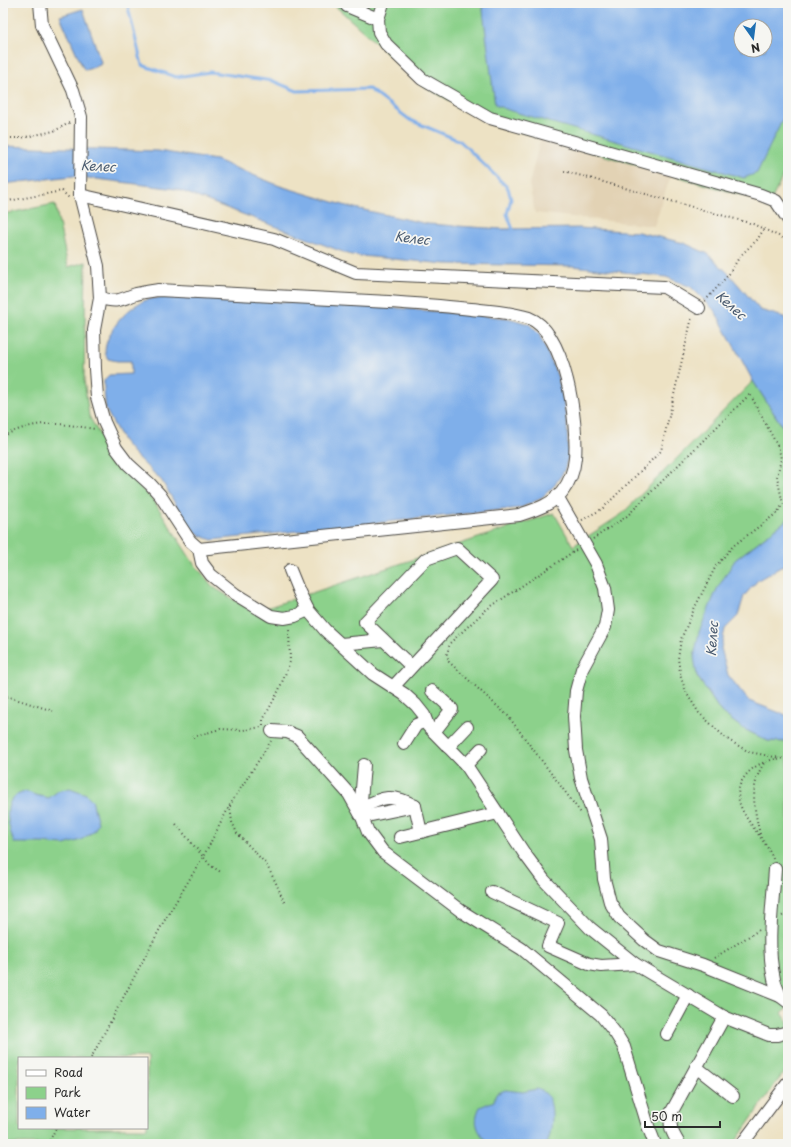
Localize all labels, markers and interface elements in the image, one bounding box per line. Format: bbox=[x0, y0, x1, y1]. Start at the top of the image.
north arrow bbox=[733, 18, 773, 58]
text: N bbox=[749, 39, 762, 58]
water label: Келес bbox=[80, 155, 118, 176]
water label: Келес bbox=[394, 226, 432, 249]
water label: Келес bbox=[712, 286, 752, 324]
water label: Келес bbox=[701, 619, 722, 657]
legend bbox=[18, 1057, 148, 1129]
text: Road bbox=[54, 1063, 83, 1081]
text: Park bbox=[54, 1083, 81, 1101]
text: Water bbox=[54, 1103, 91, 1121]
scale bar bbox=[645, 1103, 720, 1129]
text: 50 m bbox=[651, 1107, 682, 1125]

